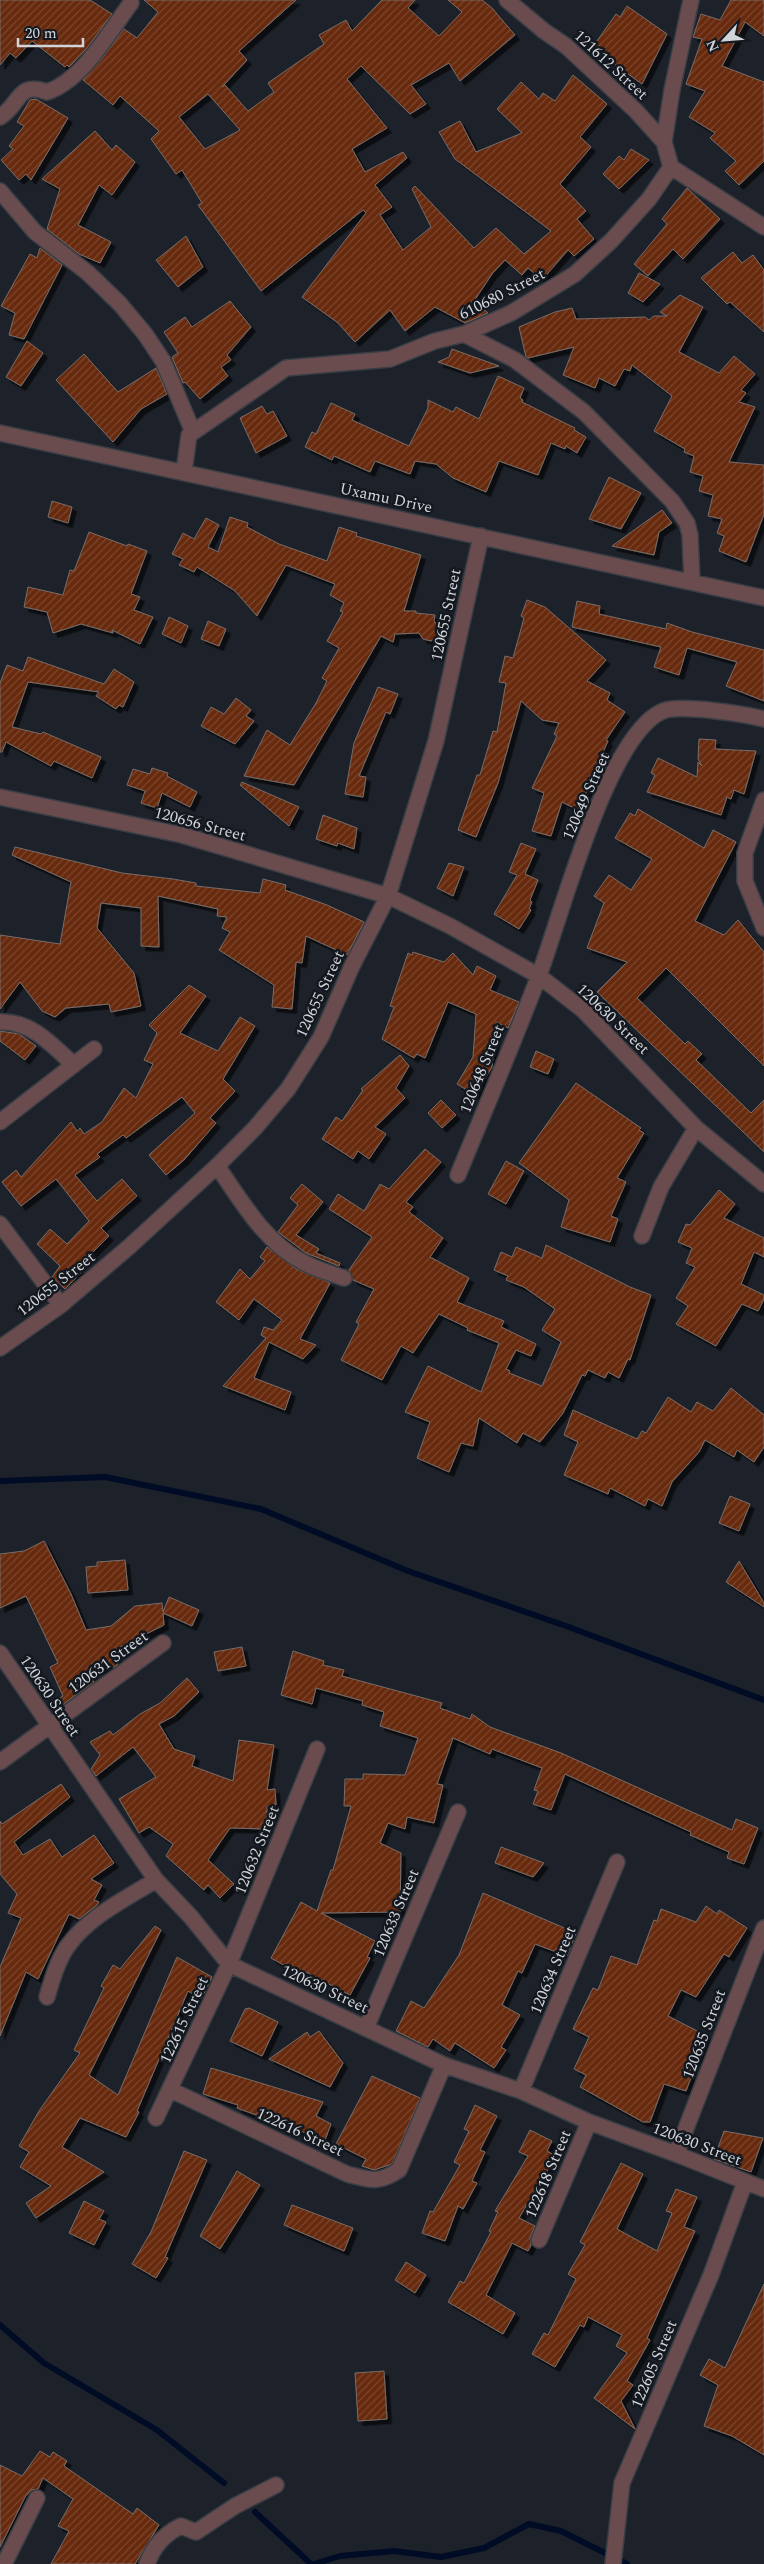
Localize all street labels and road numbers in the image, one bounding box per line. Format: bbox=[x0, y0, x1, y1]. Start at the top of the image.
street label: 121612 Street bbox=[568, 24, 654, 106]
street label: 610680 Street bbox=[455, 262, 550, 326]
street label: Uxamu Drive bbox=[337, 476, 435, 520]
street label: 120655 Street bbox=[424, 566, 468, 663]
street label: 120649 Street bbox=[556, 748, 616, 844]
street label: 120656 Street bbox=[152, 800, 249, 848]
street label: 120655 Street bbox=[289, 946, 351, 1042]
street label: 120630 Street bbox=[571, 978, 655, 1061]
street label: 120648 Street bbox=[453, 1021, 511, 1117]
street label: 120655 Street bbox=[12, 1245, 101, 1322]
street label: 120631 Street bbox=[63, 1624, 153, 1699]
street label: 120630 Street bbox=[14, 1650, 86, 1742]
street label: 120632 Street bbox=[228, 1802, 286, 1898]
street label: 120633 Street bbox=[367, 1865, 426, 1961]
street label: 120634 Street bbox=[524, 1922, 583, 2018]
street label: 120630 Street bbox=[277, 1958, 373, 2020]
street label: 122615 Street bbox=[153, 1972, 215, 2068]
street label: 120635 Street bbox=[676, 1986, 732, 2082]
street label: 122616 Street bbox=[252, 2101, 348, 2163]
street label: 120630 Street bbox=[649, 2116, 745, 2172]
street label: 122618 Street bbox=[519, 2126, 578, 2222]
street label: 122605 Street bbox=[625, 2316, 684, 2412]

